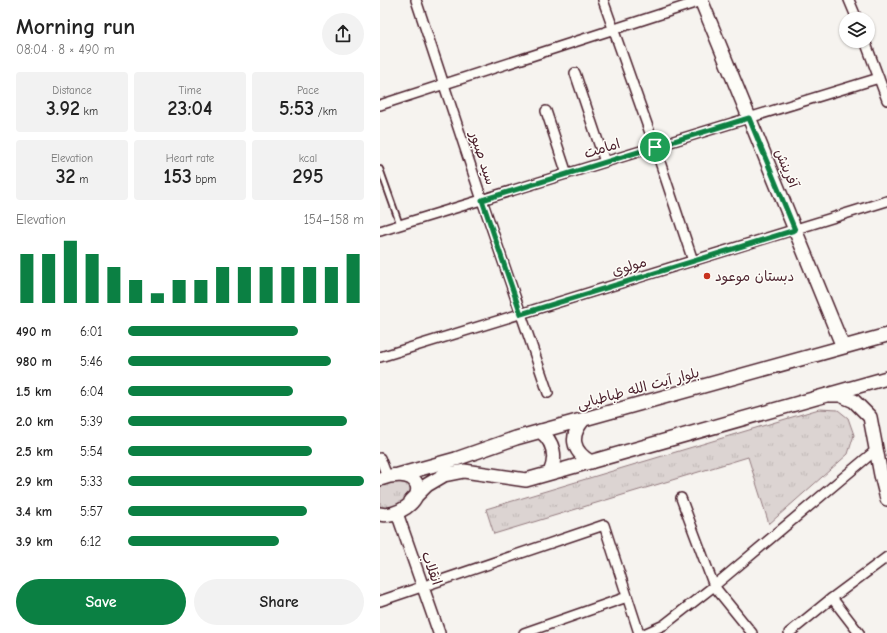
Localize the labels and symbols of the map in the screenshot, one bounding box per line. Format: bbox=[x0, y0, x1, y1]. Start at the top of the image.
street label: سید صبور bbox=[466, 128, 499, 187]
pin bbox=[638, 130, 672, 164]
street label: امامت bbox=[582, 135, 622, 162]
street label: آفرینش bbox=[771, 146, 802, 191]
street label: مولوی bbox=[610, 253, 649, 280]
place label: دبستان موعود bbox=[715, 268, 794, 286]
marker: دبستان موعود bbox=[702, 271, 712, 281]
street label: بلوار آیت الله طباطبایی bbox=[575, 364, 701, 413]
street label: انقلاب bbox=[418, 549, 445, 587]

